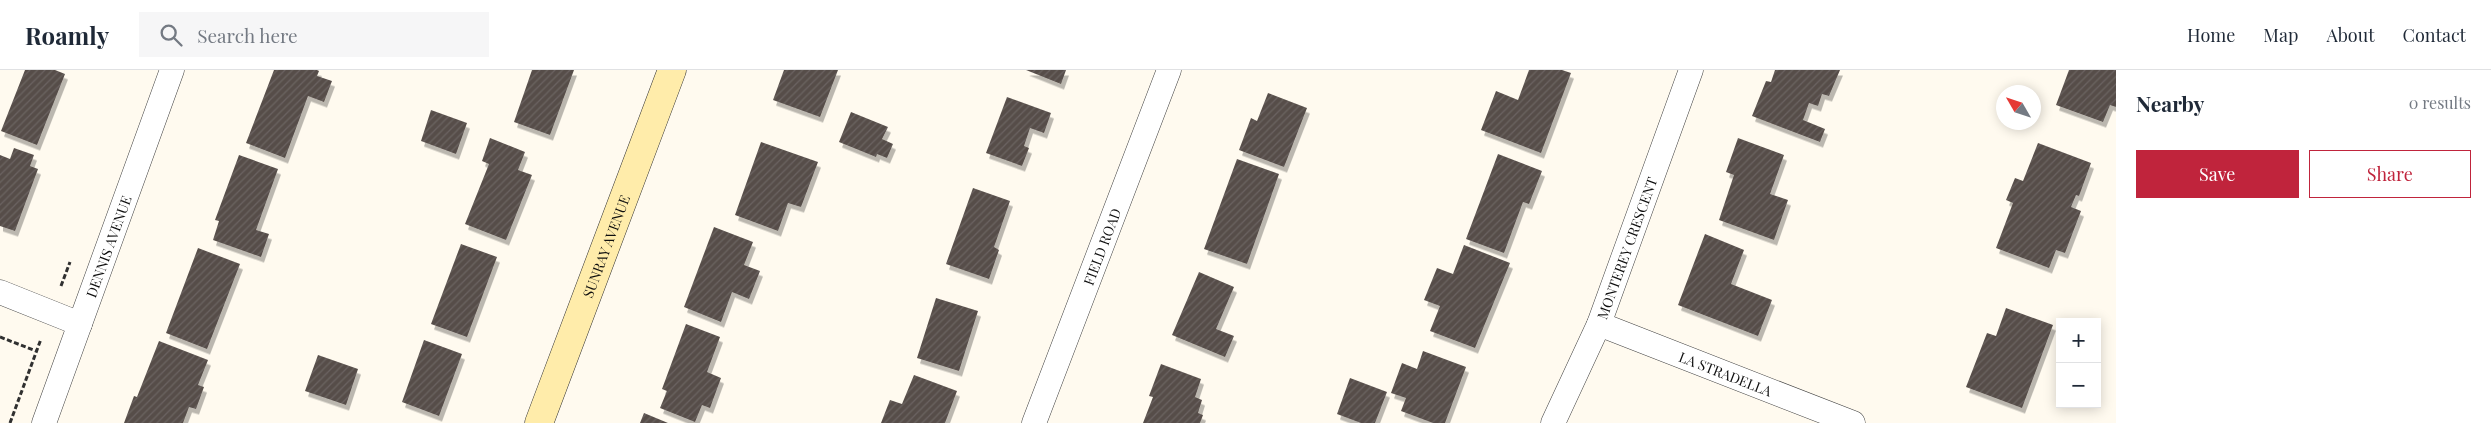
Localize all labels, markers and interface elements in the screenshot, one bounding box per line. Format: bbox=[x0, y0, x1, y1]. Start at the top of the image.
search box bbox=[139, 12, 489, 57]
text: Roamly bbox=[25, 19, 109, 51]
icon: search bbox=[157, 21, 185, 49]
text: Search here bbox=[197, 22, 298, 48]
text: Home bbox=[2187, 23, 2235, 47]
text: Map bbox=[2263, 23, 2298, 47]
text: About bbox=[2326, 23, 2375, 47]
text: Contact bbox=[2403, 23, 2466, 47]
north arrow bbox=[1996, 85, 2041, 130]
text: Nearby bbox=[2136, 89, 2205, 117]
text: 0 results bbox=[2409, 92, 2471, 113]
button: Save bbox=[2136, 150, 2299, 198]
button: Share bbox=[2309, 150, 2471, 198]
street label: MONTEREY CRESCENT bbox=[1592, 174, 1661, 322]
street label: SUNRAY AVENUE bbox=[578, 192, 634, 300]
street label: DENNIS AVENUE bbox=[81, 193, 135, 300]
street label: FIELD ROAD bbox=[1078, 205, 1125, 288]
map controls bbox=[2056, 318, 2101, 408]
button: + bbox=[2056, 318, 2101, 363]
street label: LA STRADELLA bbox=[1676, 347, 1775, 400]
button: − bbox=[2056, 363, 2101, 408]

